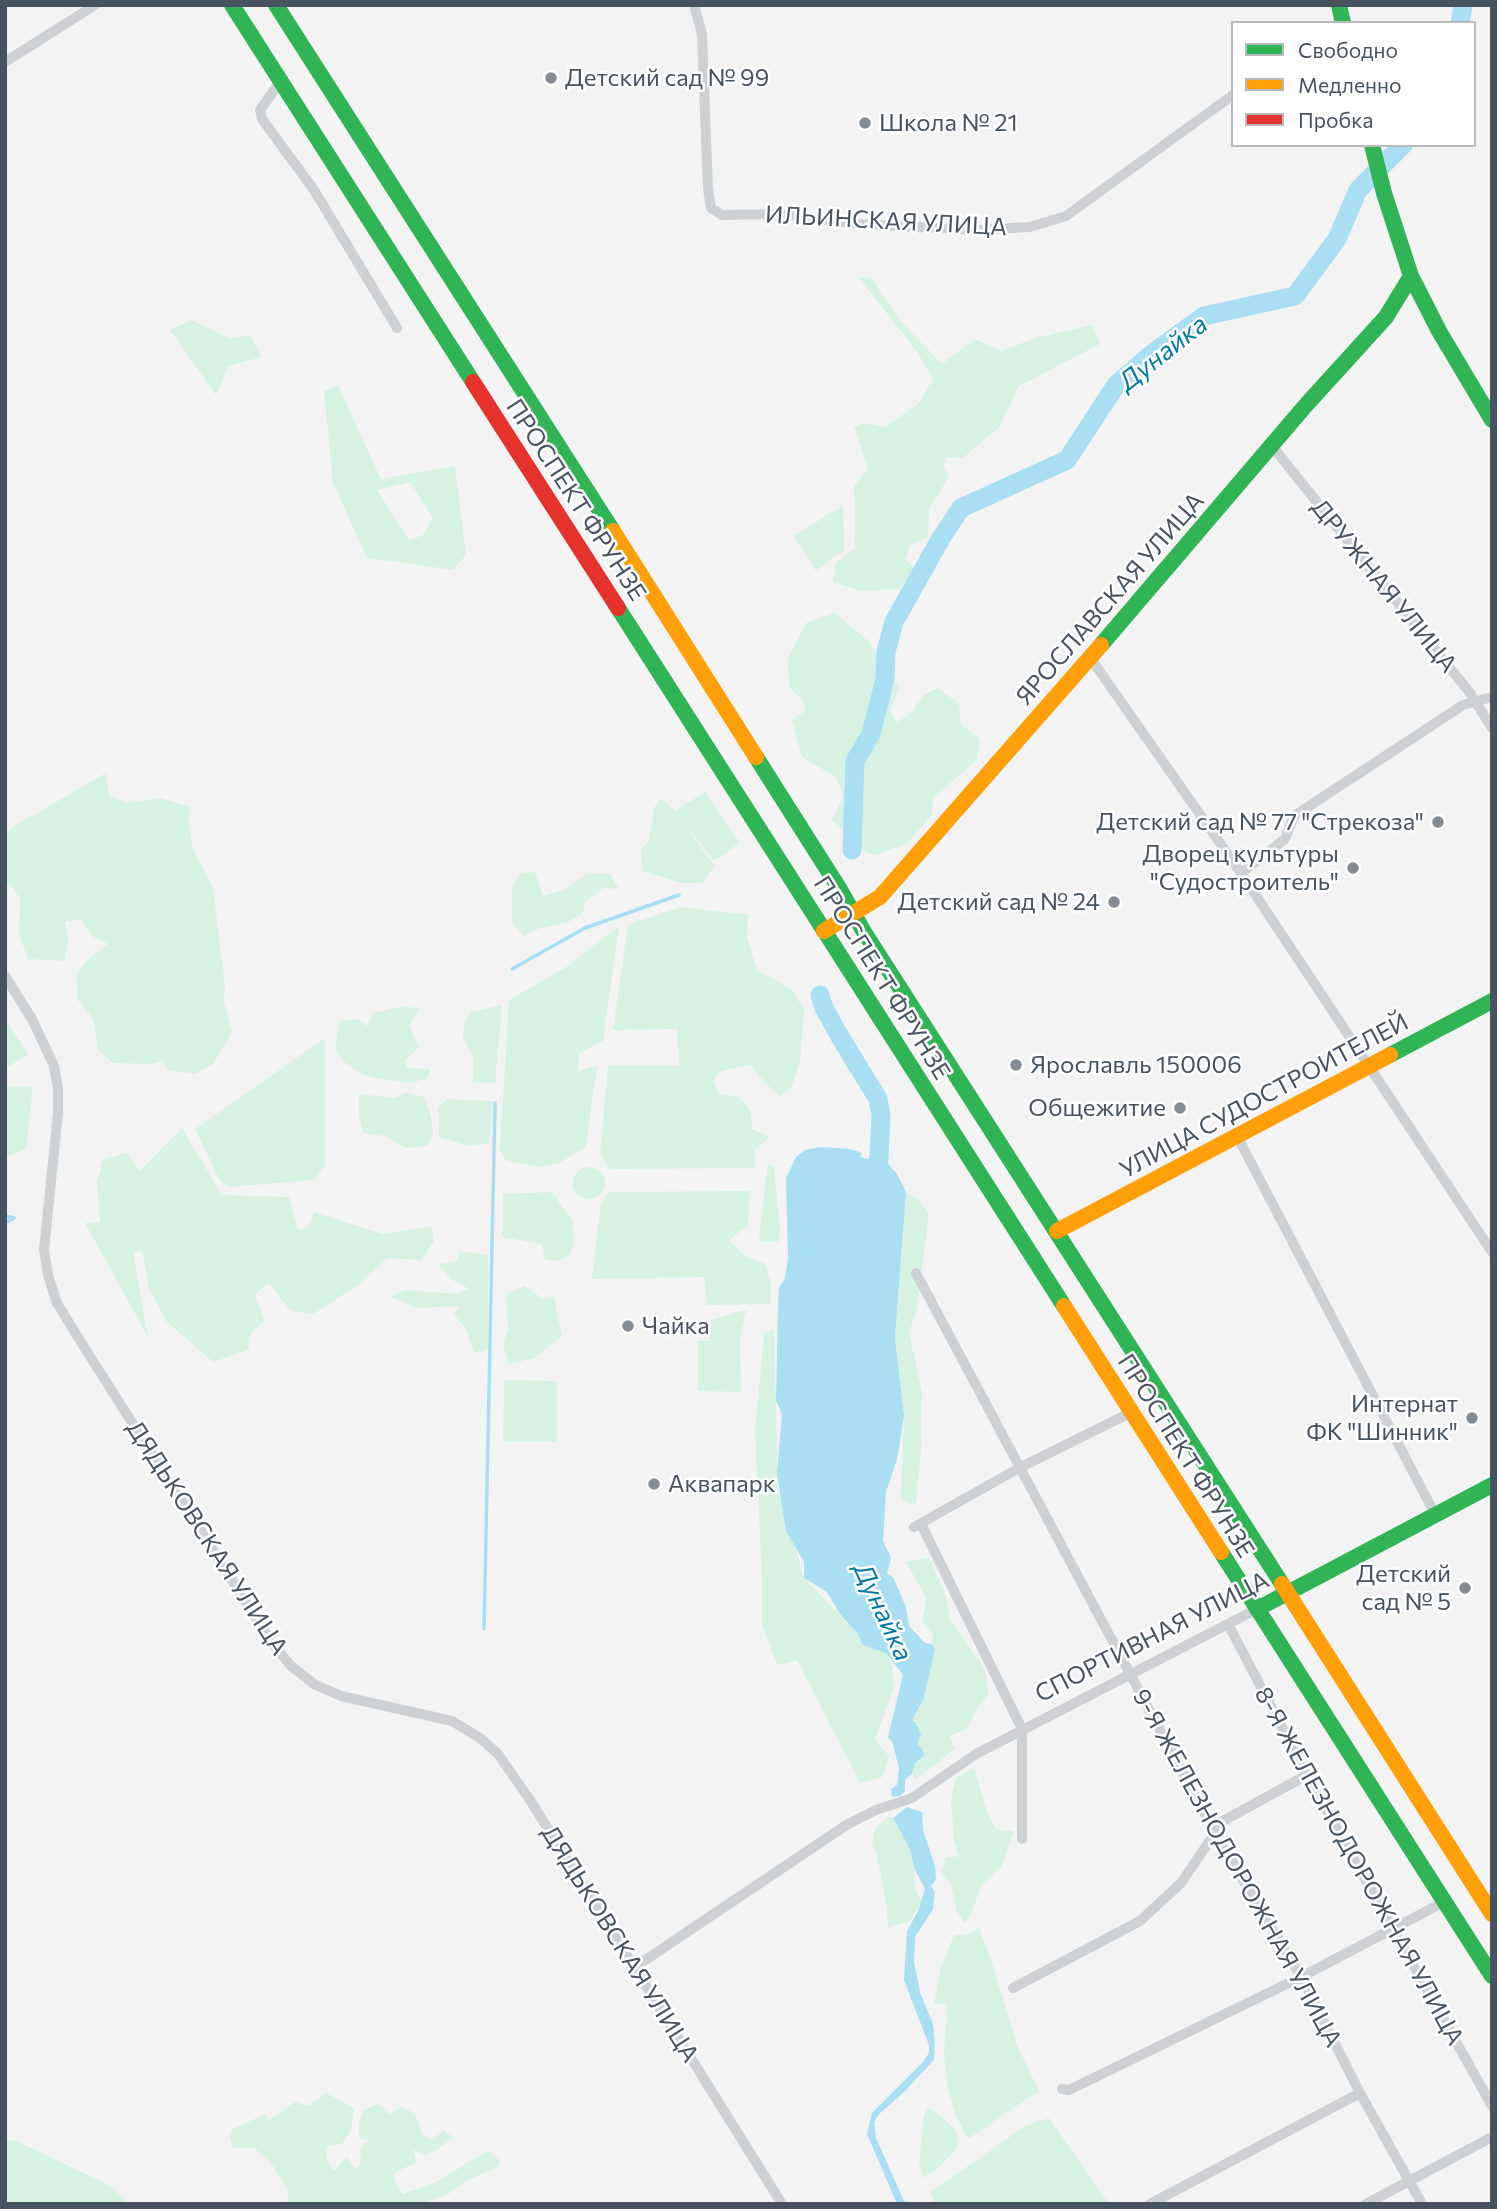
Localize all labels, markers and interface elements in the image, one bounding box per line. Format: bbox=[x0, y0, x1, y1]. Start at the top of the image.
legend bbox=[1231, 21, 1476, 147]
text: Свободно bbox=[1298, 37, 1398, 62]
place label: Детский сад № 99 bbox=[565, 64, 769, 92]
marker: Детский сад № 99 bbox=[543, 70, 559, 86]
text: Медленно bbox=[1298, 72, 1402, 97]
text: Пробка bbox=[1298, 107, 1373, 132]
place label: Школа № 21 bbox=[879, 109, 1018, 137]
marker: Школа № 21 bbox=[857, 115, 873, 131]
street label: ИЛЬИНСКАЯ УЛИЦА bbox=[764, 200, 1008, 242]
water label: Дунайка bbox=[1112, 309, 1214, 397]
street label: ПРОСПЕКТ ФРУНЗЕ bbox=[500, 394, 652, 606]
street label: ЯРОСЛАВСКАЯ УЛИЦА bbox=[1010, 487, 1210, 711]
street label: ДРУЖНАЯ УЛИЦА bbox=[1305, 494, 1463, 678]
place label: Детский сад № 77 "Стрекоза" bbox=[1096, 808, 1424, 836]
marker: Детский сад № 77 "Стрекоза" bbox=[1430, 814, 1446, 830]
place label: Дворец культуры "Судостроитель" bbox=[1142, 840, 1339, 896]
marker: Дворец культуры "Судостроитель" bbox=[1345, 860, 1361, 876]
street label: ПРОСПЕКТ ФРУНЗЕ bbox=[808, 871, 956, 1085]
place label: Детский сад № 24 bbox=[898, 888, 1100, 916]
marker: Детский сад № 24 bbox=[1106, 894, 1122, 910]
street label: УЛИЦА СУДОСТРОИТЕЛЕЙ bbox=[1115, 1007, 1413, 1185]
place label: Ярославль 150006 bbox=[1030, 1051, 1242, 1079]
marker: Ярославль 150006 bbox=[1008, 1057, 1024, 1073]
place label: Общежитие bbox=[1028, 1094, 1166, 1122]
marker: Общежитие bbox=[1172, 1100, 1188, 1116]
place label: Чайка bbox=[642, 1312, 710, 1340]
marker: Чайка bbox=[620, 1318, 636, 1334]
street label: ПРОСПЕКТ ФРУНЗЕ bbox=[1112, 1349, 1260, 1563]
place label: Интернат ФК "Шинник" bbox=[1306, 1390, 1458, 1446]
marker: Интернат ФК "Шинник" bbox=[1464, 1410, 1480, 1426]
street label: ДЯДЬКОВСКАЯ УЛИЦА bbox=[120, 1415, 294, 1661]
place label: Аквапарк bbox=[668, 1470, 776, 1498]
marker: Аквапарк bbox=[646, 1476, 662, 1492]
water label: Дунайка bbox=[847, 1558, 919, 1666]
place label: Детский сад № 5 bbox=[1356, 1560, 1451, 1616]
street label: СПОРТИВНАЯ УЛИЦА bbox=[1030, 1566, 1274, 1708]
marker: Детский сад № 5 bbox=[1457, 1580, 1473, 1596]
street label: 8-Я ЖЕЛЕЗНОДОРОЖНАЯ УЛИЦА bbox=[1248, 1682, 1470, 2050]
street label: 9-Я ЖЕЛЕЗНОДОРОЖНАЯ УЛИЦА bbox=[1126, 1684, 1348, 2052]
street label: ДЯДЬКОВСКАЯ УЛИЦА bbox=[535, 1820, 705, 2068]

